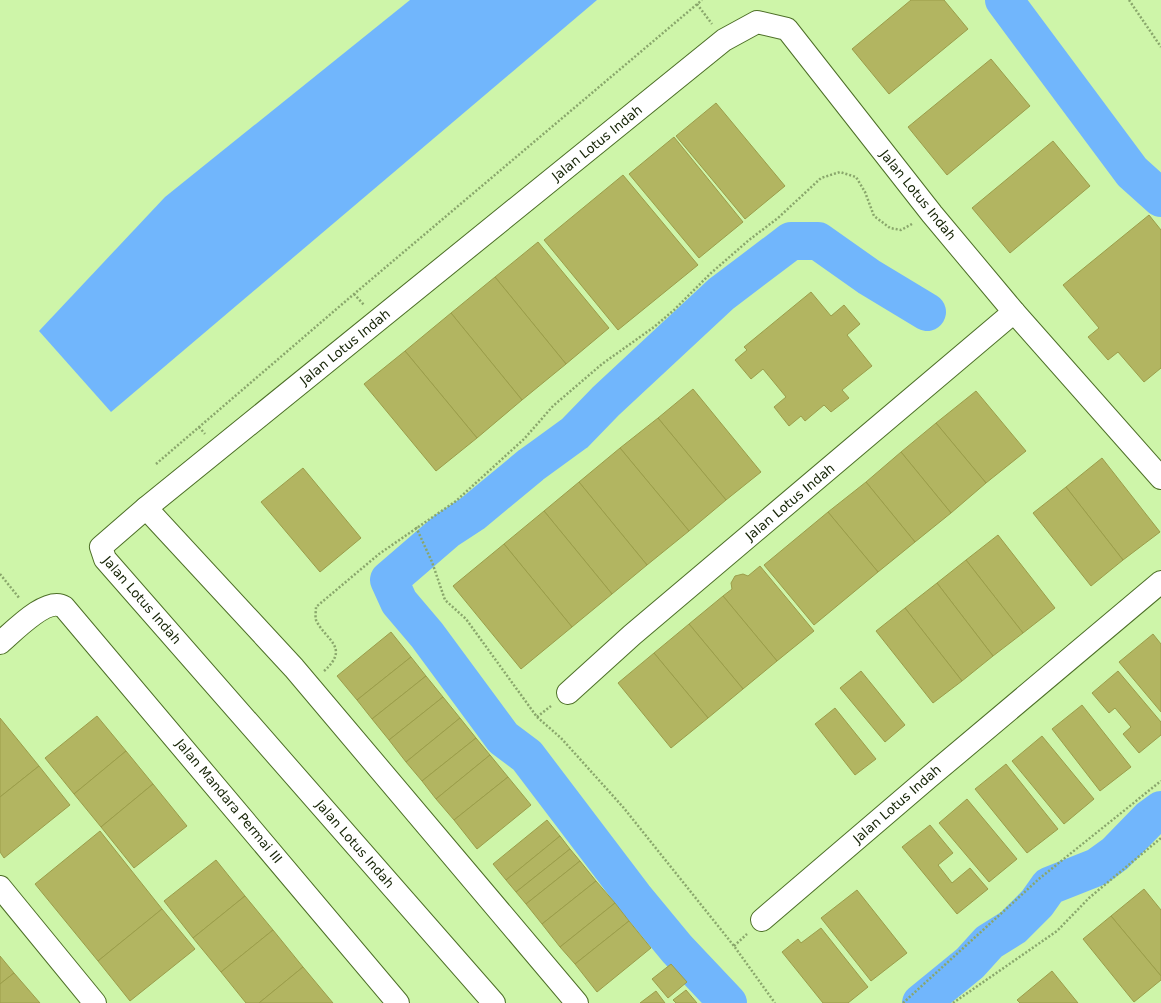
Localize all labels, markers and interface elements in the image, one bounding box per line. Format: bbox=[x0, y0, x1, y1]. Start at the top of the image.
street label: Jalan Lotus Indah bbox=[548, 102, 645, 185]
street label: Jalan Lotus Indah bbox=[876, 146, 959, 243]
street label: Jalan Lotus Indah bbox=[296, 306, 393, 389]
street label: Jalan Lotus Indah bbox=[742, 460, 838, 544]
street label: Jalan Lotus Indah bbox=[99, 552, 184, 647]
street label: Jalan Mandara Permai III bbox=[172, 735, 285, 866]
street label: Jalan Lotus Indah bbox=[849, 762, 944, 847]
street label: Jalan Lotus Indah bbox=[312, 796, 397, 891]

